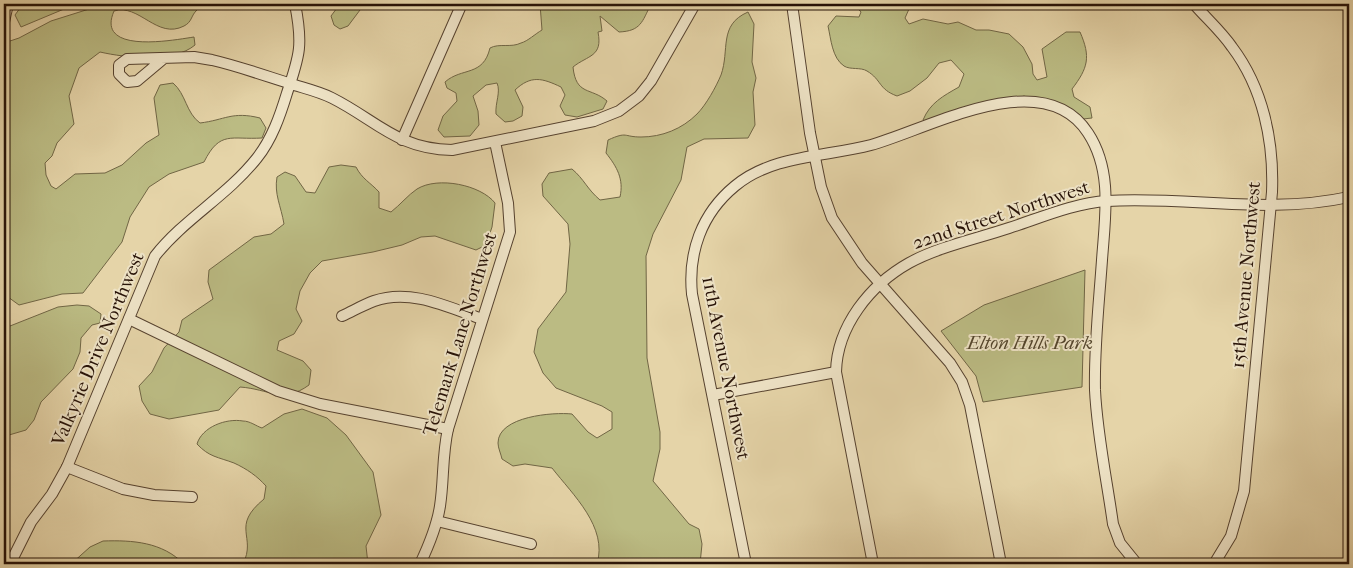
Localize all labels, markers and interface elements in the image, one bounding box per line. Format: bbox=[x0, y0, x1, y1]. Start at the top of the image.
street label: 22nd Street Northwest bbox=[910, 176, 1093, 254]
street label: 15th Avenue Northwest bbox=[1227, 180, 1265, 369]
street label: Telemark Lane Northwest bbox=[419, 229, 502, 439]
street label: Valkyrie Drive Northwest bbox=[47, 249, 149, 450]
street label: 11th Avenue Northwest bbox=[697, 274, 755, 462]
park label: Elton Hills Park bbox=[966, 332, 1093, 354]

